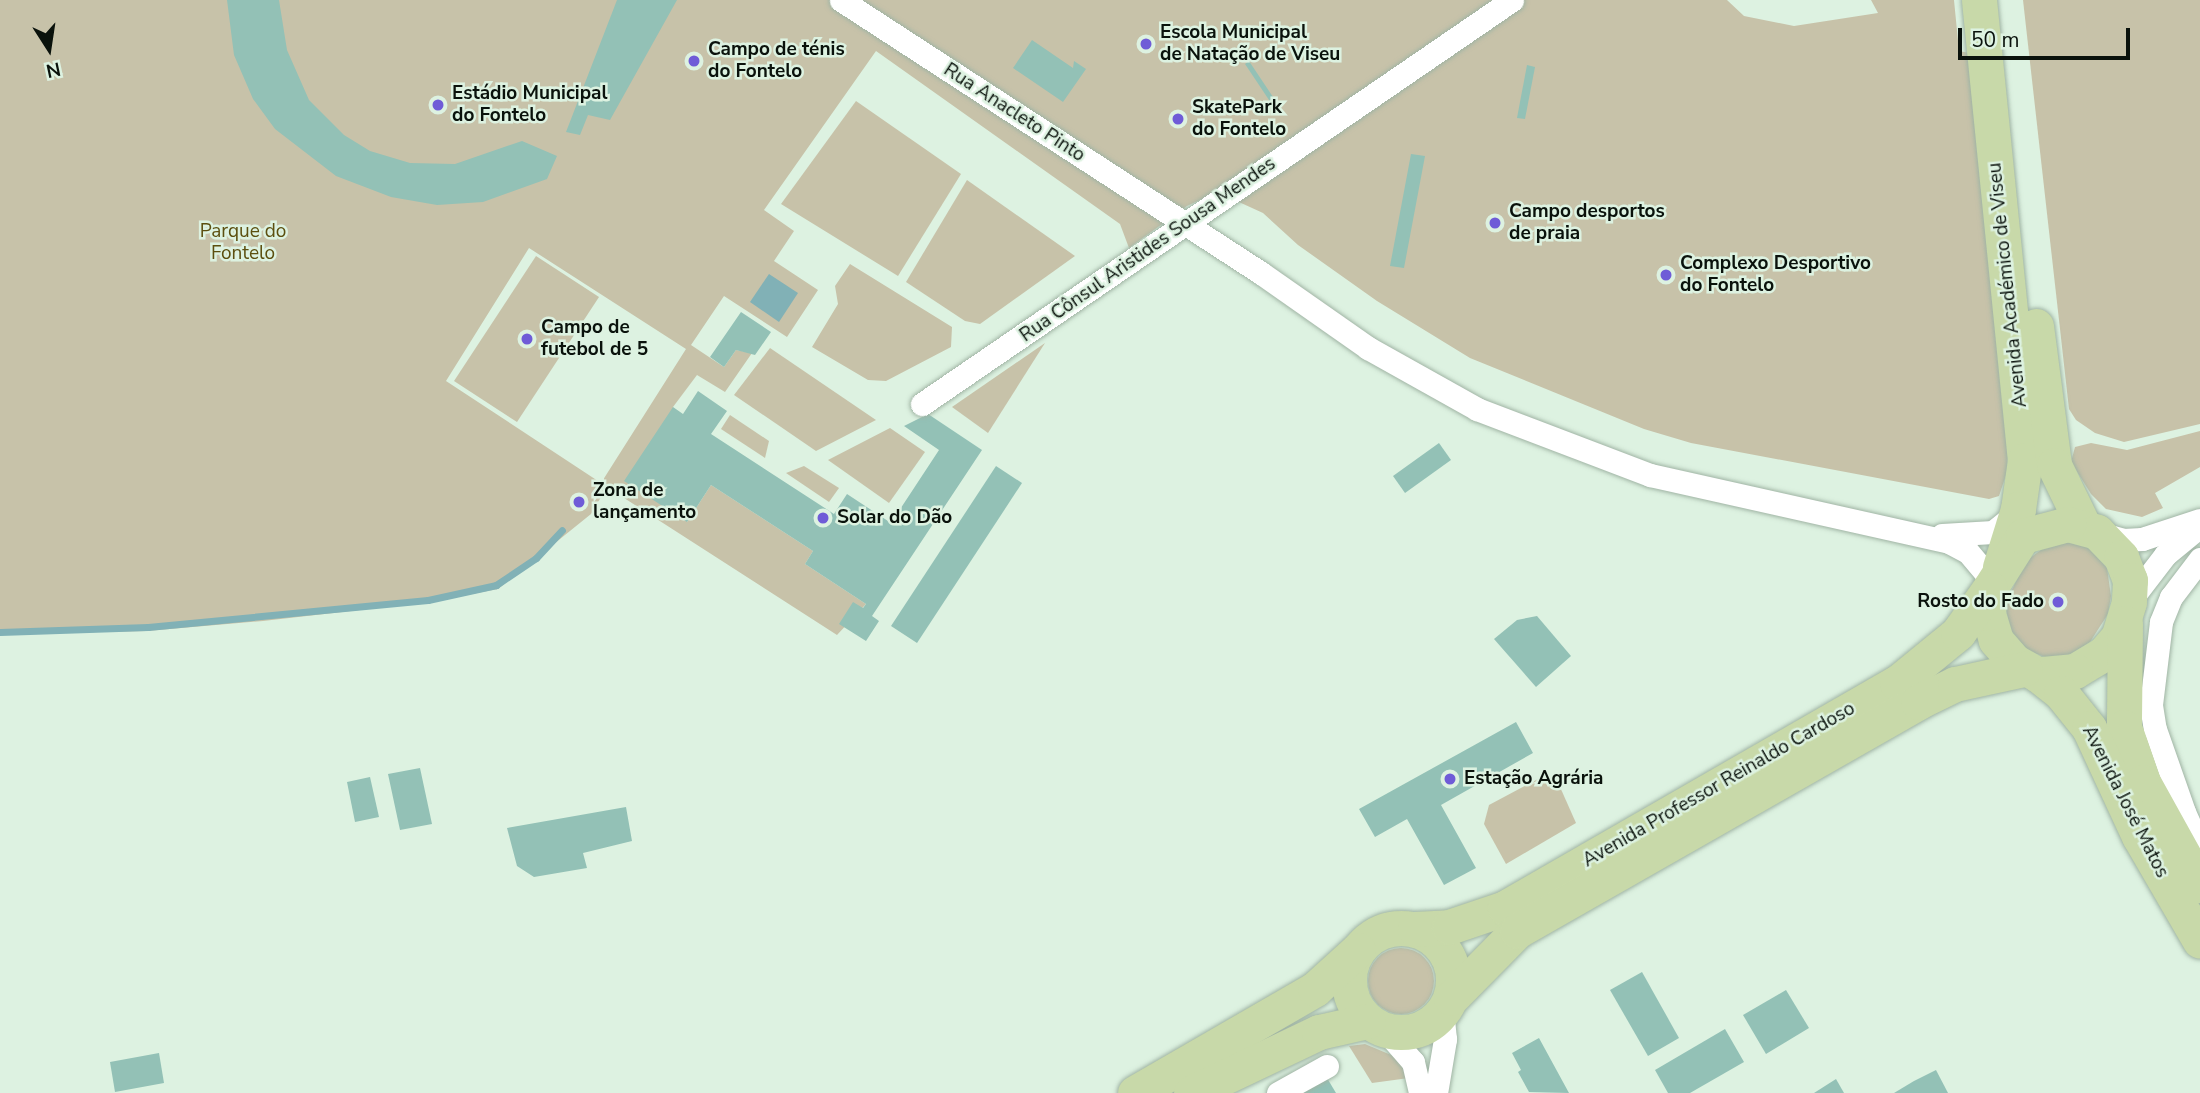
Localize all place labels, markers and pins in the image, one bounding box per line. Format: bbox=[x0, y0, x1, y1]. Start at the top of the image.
place label: Escola Municipal de Natação de Viseu bbox=[1160, 22, 1340, 66]
marker: Escola Municipal de Natação de Viseu bbox=[1138, 36, 1154, 52]
place label: Campo de ténis do Fontelo bbox=[708, 39, 845, 83]
marker: Campo de ténis do Fontelo bbox=[686, 53, 702, 69]
place label: Estádio Municipal do Fontelo bbox=[452, 83, 608, 127]
marker: Estádio Municipal do Fontelo bbox=[430, 97, 446, 113]
place label: SkatePark do Fontelo bbox=[1192, 97, 1286, 141]
marker: SkatePark do Fontelo bbox=[1170, 111, 1186, 127]
place label: Campo desportos de praia bbox=[1509, 201, 1665, 245]
marker: Campo desportos de praia bbox=[1487, 215, 1503, 231]
place label: Complexo Desportivo do Fontelo bbox=[1680, 253, 1871, 297]
marker: Complexo Desportivo do Fontelo bbox=[1658, 267, 1674, 283]
place label: Campo de futebol de 5 bbox=[541, 317, 648, 361]
marker: Campo de futebol de 5 bbox=[519, 331, 535, 347]
place label: Zona de lançamento bbox=[593, 480, 696, 524]
marker: Zona de lançamento bbox=[571, 494, 587, 510]
place label: Solar do Dão bbox=[837, 507, 952, 529]
marker: Solar do Dão bbox=[815, 510, 831, 526]
place label: Rosto do Fado bbox=[1917, 591, 2044, 613]
marker: Rosto do Fado bbox=[2050, 594, 2066, 610]
place label: Estação Agrária bbox=[1464, 768, 1603, 790]
marker: Estação Agrária bbox=[1442, 771, 1458, 787]

